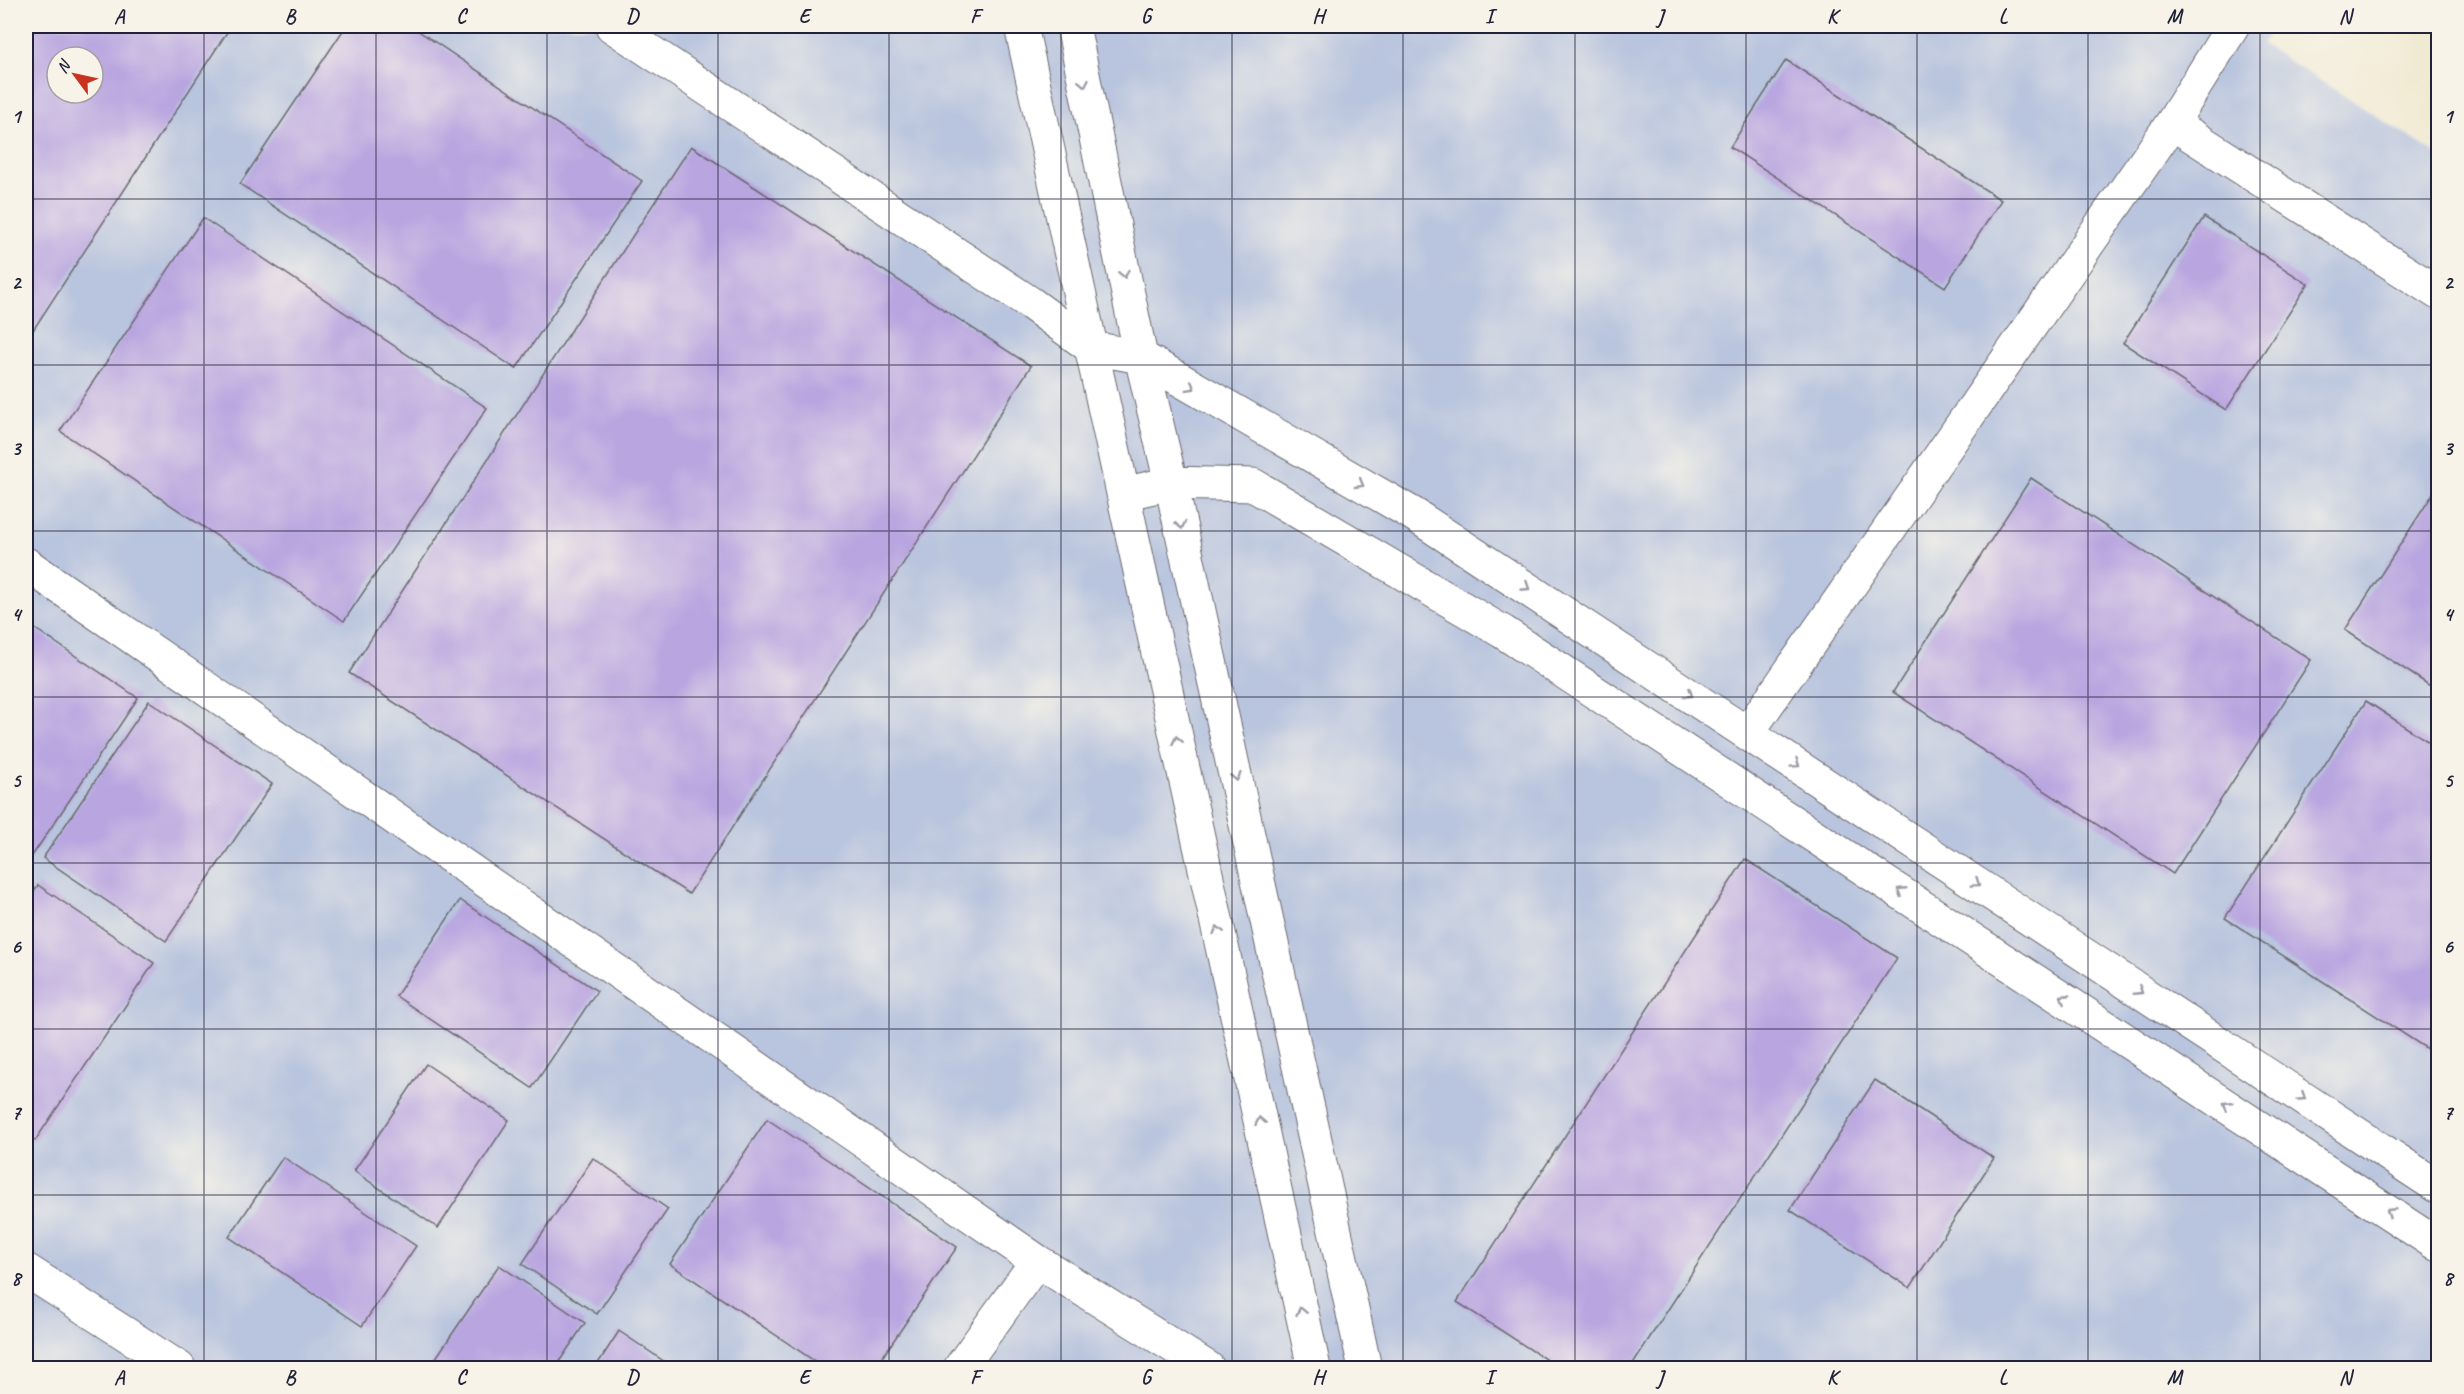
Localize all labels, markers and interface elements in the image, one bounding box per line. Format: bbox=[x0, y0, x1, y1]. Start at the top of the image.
text: A bbox=[114, 4, 126, 29]
text: B bbox=[285, 4, 297, 29]
text: C bbox=[456, 4, 468, 29]
text: D bbox=[626, 4, 640, 29]
text: E bbox=[799, 4, 813, 29]
text: F bbox=[970, 4, 984, 29]
text: G bbox=[1141, 4, 1154, 29]
text: H bbox=[1312, 4, 1327, 29]
text: I bbox=[1485, 4, 1498, 29]
text: J bbox=[1655, 4, 1667, 29]
text: K bbox=[1827, 4, 1841, 29]
text: L bbox=[1999, 4, 2009, 29]
text: M bbox=[2167, 4, 2184, 29]
text: N bbox=[2339, 4, 2355, 29]
north arrow bbox=[45, 45, 105, 105]
text: N bbox=[52, 55, 76, 77]
one-way arrow bbox=[1077, 78, 1090, 88]
text: 1 bbox=[12, 104, 23, 129]
text: 1 bbox=[2444, 104, 2455, 129]
one-way arrow bbox=[1117, 269, 1130, 279]
text: 2 bbox=[12, 270, 23, 295]
text: 2 bbox=[2444, 270, 2455, 295]
one-way arrow bbox=[1185, 379, 1195, 391]
text: 3 bbox=[12, 436, 23, 461]
text: 3 bbox=[2444, 436, 2455, 461]
one-way arrow bbox=[1354, 477, 1365, 488]
one-way arrow bbox=[1173, 520, 1186, 530]
one-way arrow bbox=[1519, 580, 1530, 591]
text: 4 bbox=[12, 602, 24, 627]
text: 4 bbox=[2444, 602, 2456, 627]
one-way arrow bbox=[1683, 686, 1693, 698]
one-way arrow bbox=[1171, 735, 1184, 745]
one-way arrow bbox=[1790, 757, 1801, 768]
text: 5 bbox=[12, 768, 23, 793]
text: 5 bbox=[2444, 768, 2455, 793]
one-way arrow bbox=[1228, 772, 1241, 782]
one-way arrow bbox=[1970, 876, 1981, 887]
one-way arrow bbox=[1897, 887, 1908, 898]
one-way arrow bbox=[1212, 926, 1225, 936]
text: 6 bbox=[11, 934, 22, 959]
text: 6 bbox=[2443, 934, 2454, 959]
one-way arrow bbox=[2133, 983, 2143, 995]
one-way arrow bbox=[2060, 994, 2071, 1005]
one-way arrow bbox=[2296, 1090, 2306, 1102]
text: 7 bbox=[12, 1100, 23, 1125]
text: 7 bbox=[2444, 1100, 2455, 1125]
one-way arrow bbox=[2222, 1102, 2233, 1113]
one-way arrow bbox=[1254, 1116, 1267, 1126]
one-way arrow bbox=[2385, 1209, 2396, 1220]
text: 8 bbox=[12, 1266, 24, 1291]
text: 8 bbox=[2444, 1266, 2456, 1291]
one-way arrow bbox=[1296, 1307, 1309, 1317]
text: A bbox=[114, 1365, 126, 1390]
text: B bbox=[285, 1365, 297, 1390]
text: C bbox=[456, 1365, 468, 1390]
text: D bbox=[626, 1365, 640, 1390]
text: E bbox=[799, 1365, 813, 1390]
text: F bbox=[970, 1365, 984, 1390]
text: G bbox=[1141, 1365, 1154, 1390]
text: H bbox=[1312, 1365, 1327, 1390]
text: I bbox=[1485, 1365, 1498, 1390]
text: J bbox=[1655, 1365, 1667, 1390]
text: K bbox=[1827, 1365, 1841, 1390]
text: L bbox=[1999, 1365, 2009, 1390]
text: M bbox=[2167, 1365, 2184, 1390]
text: N bbox=[2339, 1365, 2355, 1390]

